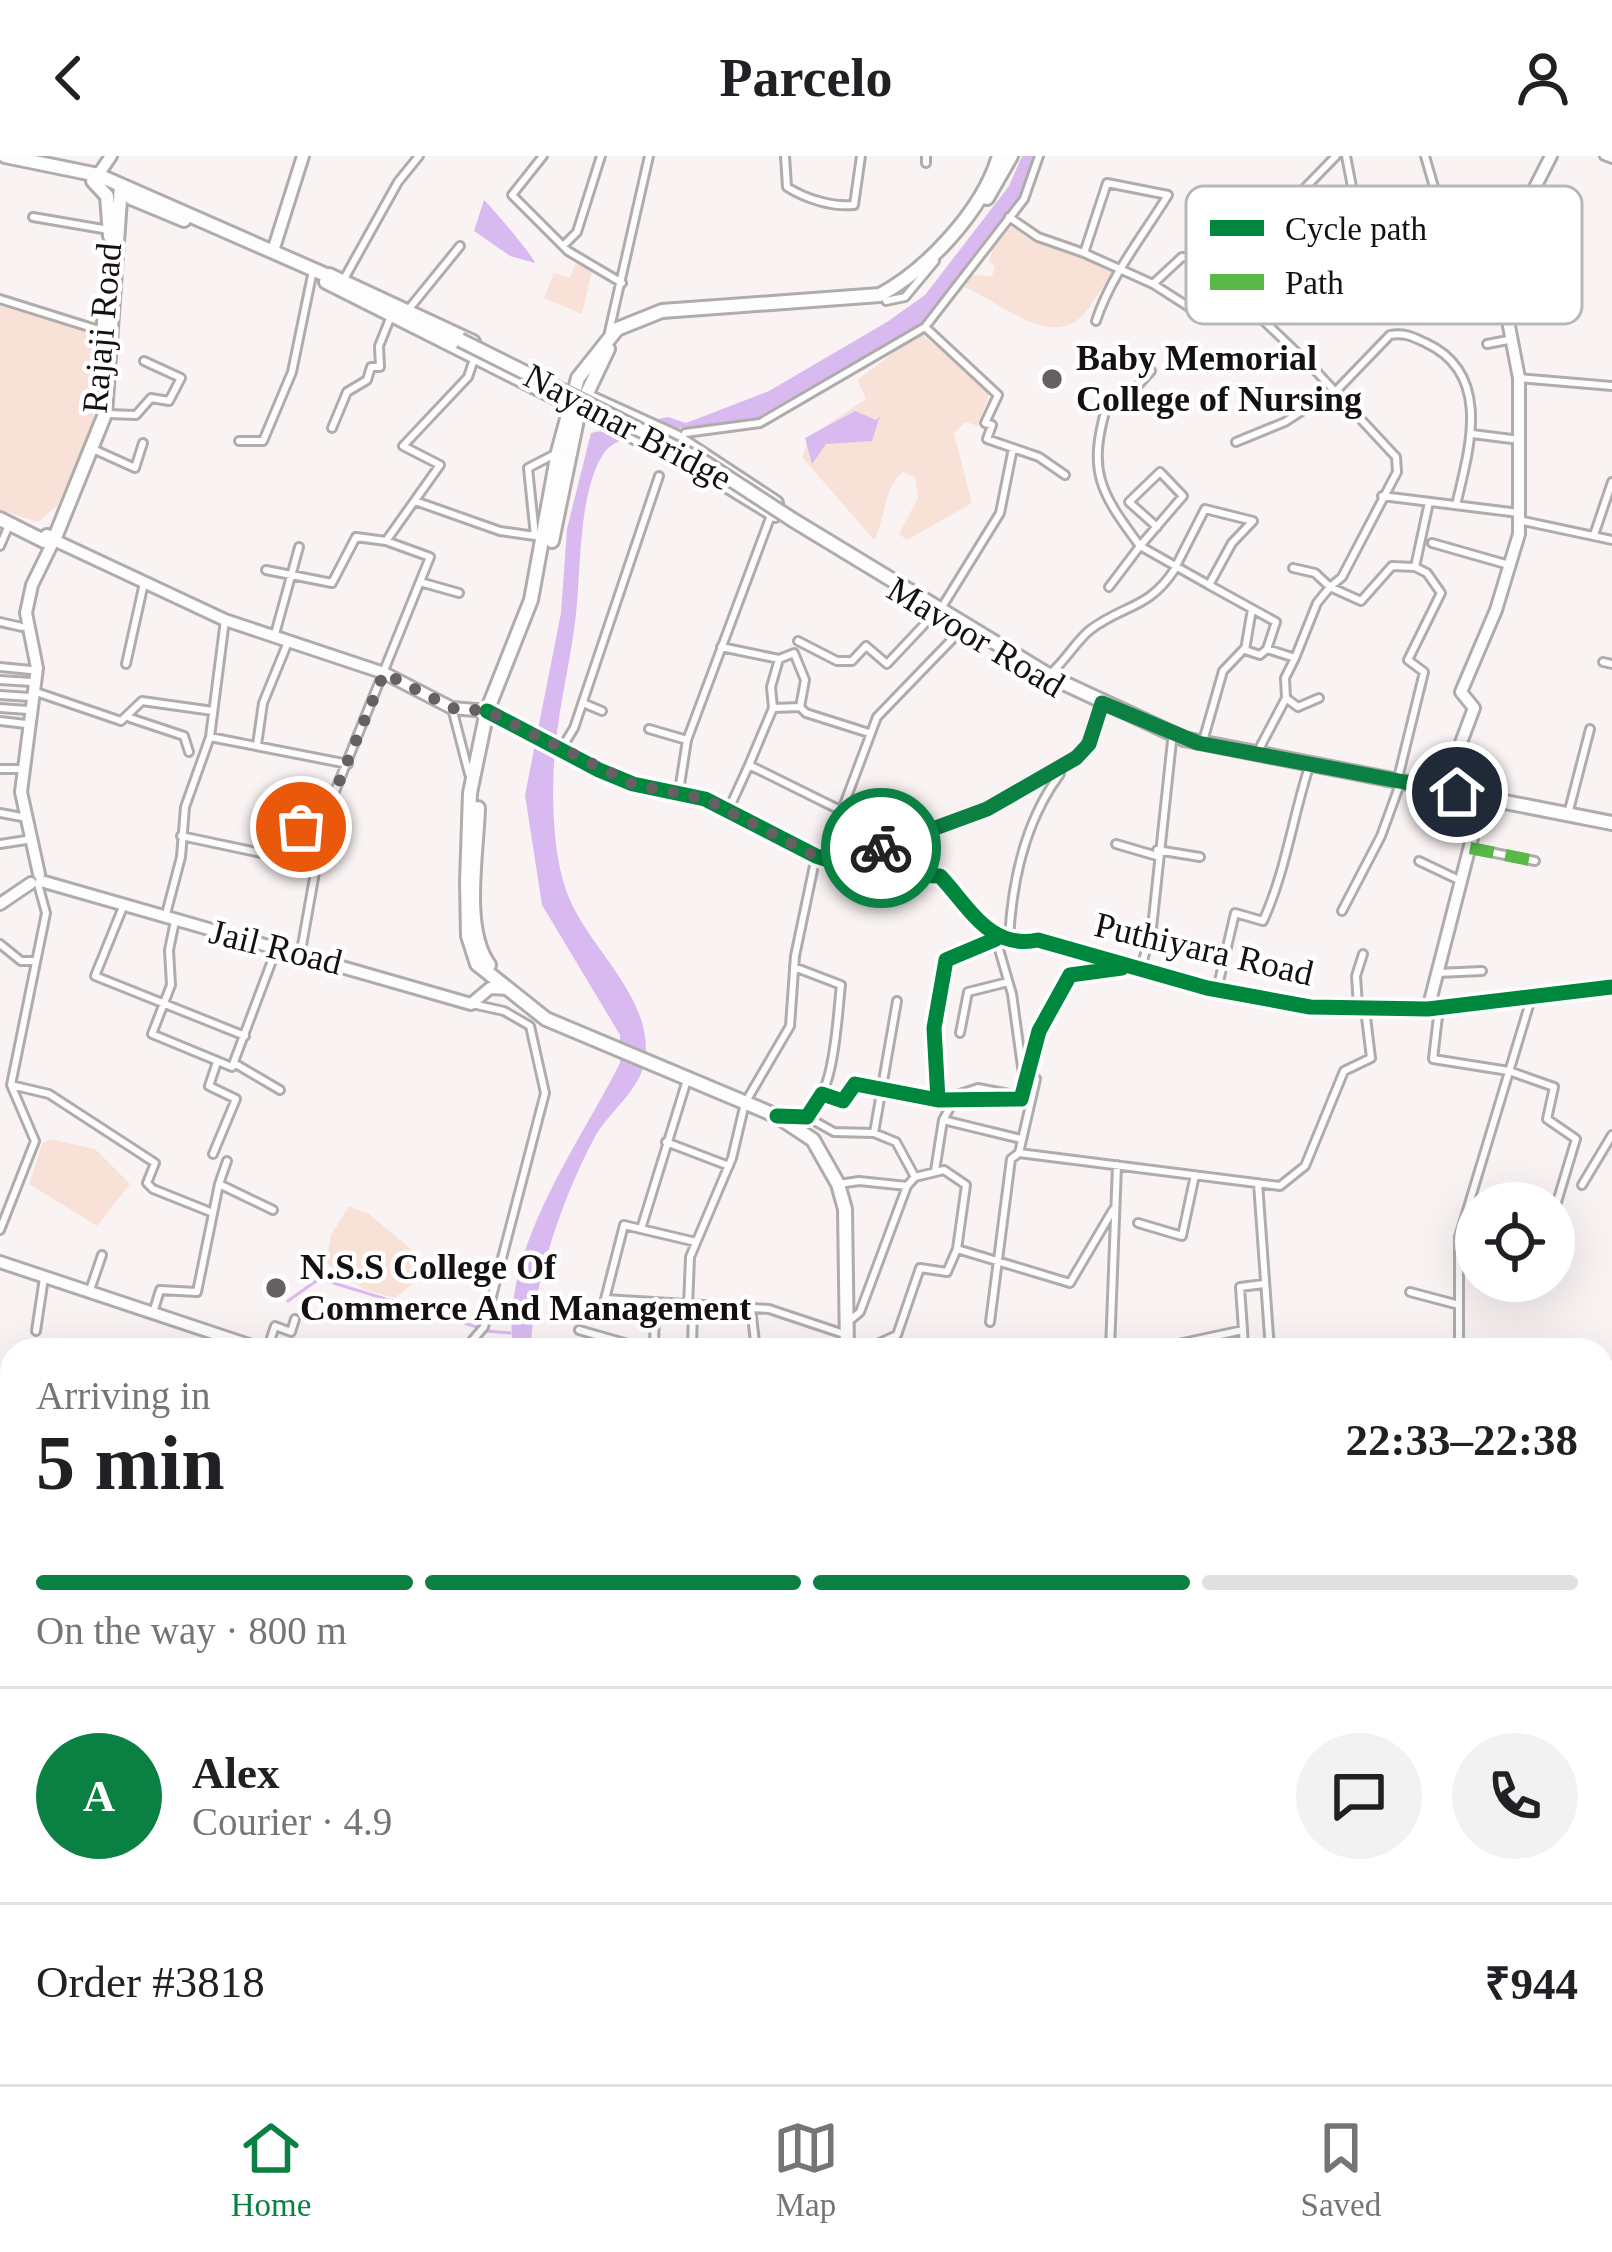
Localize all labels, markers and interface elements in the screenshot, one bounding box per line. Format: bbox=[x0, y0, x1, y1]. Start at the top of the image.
icon: back bbox=[36, 45, 102, 111]
icon: person bbox=[1510, 45, 1576, 111]
text: Parcelo bbox=[720, 48, 892, 108]
legend bbox=[1186, 186, 1582, 324]
text: Cycle path bbox=[1285, 211, 1428, 247]
street label: Rajaji Road bbox=[75, 241, 129, 415]
text: Path bbox=[1285, 265, 1344, 301]
place label: Baby Memorial College of Nursing bbox=[1076, 338, 1362, 419]
street label: Nayanar Bridge bbox=[518, 356, 738, 498]
marker: Baby Memorial College of Nursing bbox=[1039, 366, 1065, 392]
street label: Mavoor Road bbox=[880, 569, 1072, 705]
pin bbox=[1406, 741, 1508, 843]
icon: home bbox=[1424, 759, 1490, 825]
pin bbox=[250, 776, 352, 878]
courier bbox=[821, 788, 941, 908]
icon: bag bbox=[268, 794, 334, 860]
icon: bike bbox=[848, 815, 914, 881]
street label: Puthiyara Road bbox=[1091, 904, 1317, 994]
street label: Jail Road bbox=[206, 911, 346, 983]
map controls bbox=[1455, 1182, 1575, 1302]
button: locate bbox=[1455, 1182, 1575, 1302]
place label: N.S.S College Of Commerce And Management bbox=[300, 1247, 751, 1328]
marker: N.S.S College Of Commerce And Management bbox=[263, 1275, 289, 1301]
text: Arriving in bbox=[36, 1374, 210, 1417]
text: 22:33–22:38 bbox=[1346, 1415, 1578, 1465]
text: 5 min bbox=[36, 1419, 225, 1506]
text: On the way · 800 m bbox=[36, 1609, 347, 1652]
button: chat bbox=[1296, 1733, 1422, 1859]
button: phone bbox=[1452, 1733, 1578, 1859]
text: Alex bbox=[192, 1748, 279, 1798]
text: A bbox=[83, 1771, 115, 1821]
text: Courier · 4.9 bbox=[192, 1800, 392, 1843]
text: Order #3818 bbox=[36, 1957, 265, 2007]
text: ₹944 bbox=[1485, 1959, 1578, 2009]
tab: Home bbox=[231, 2115, 311, 2224]
tab: Map bbox=[773, 2115, 839, 2224]
tab: Saved bbox=[1301, 2115, 1381, 2224]

